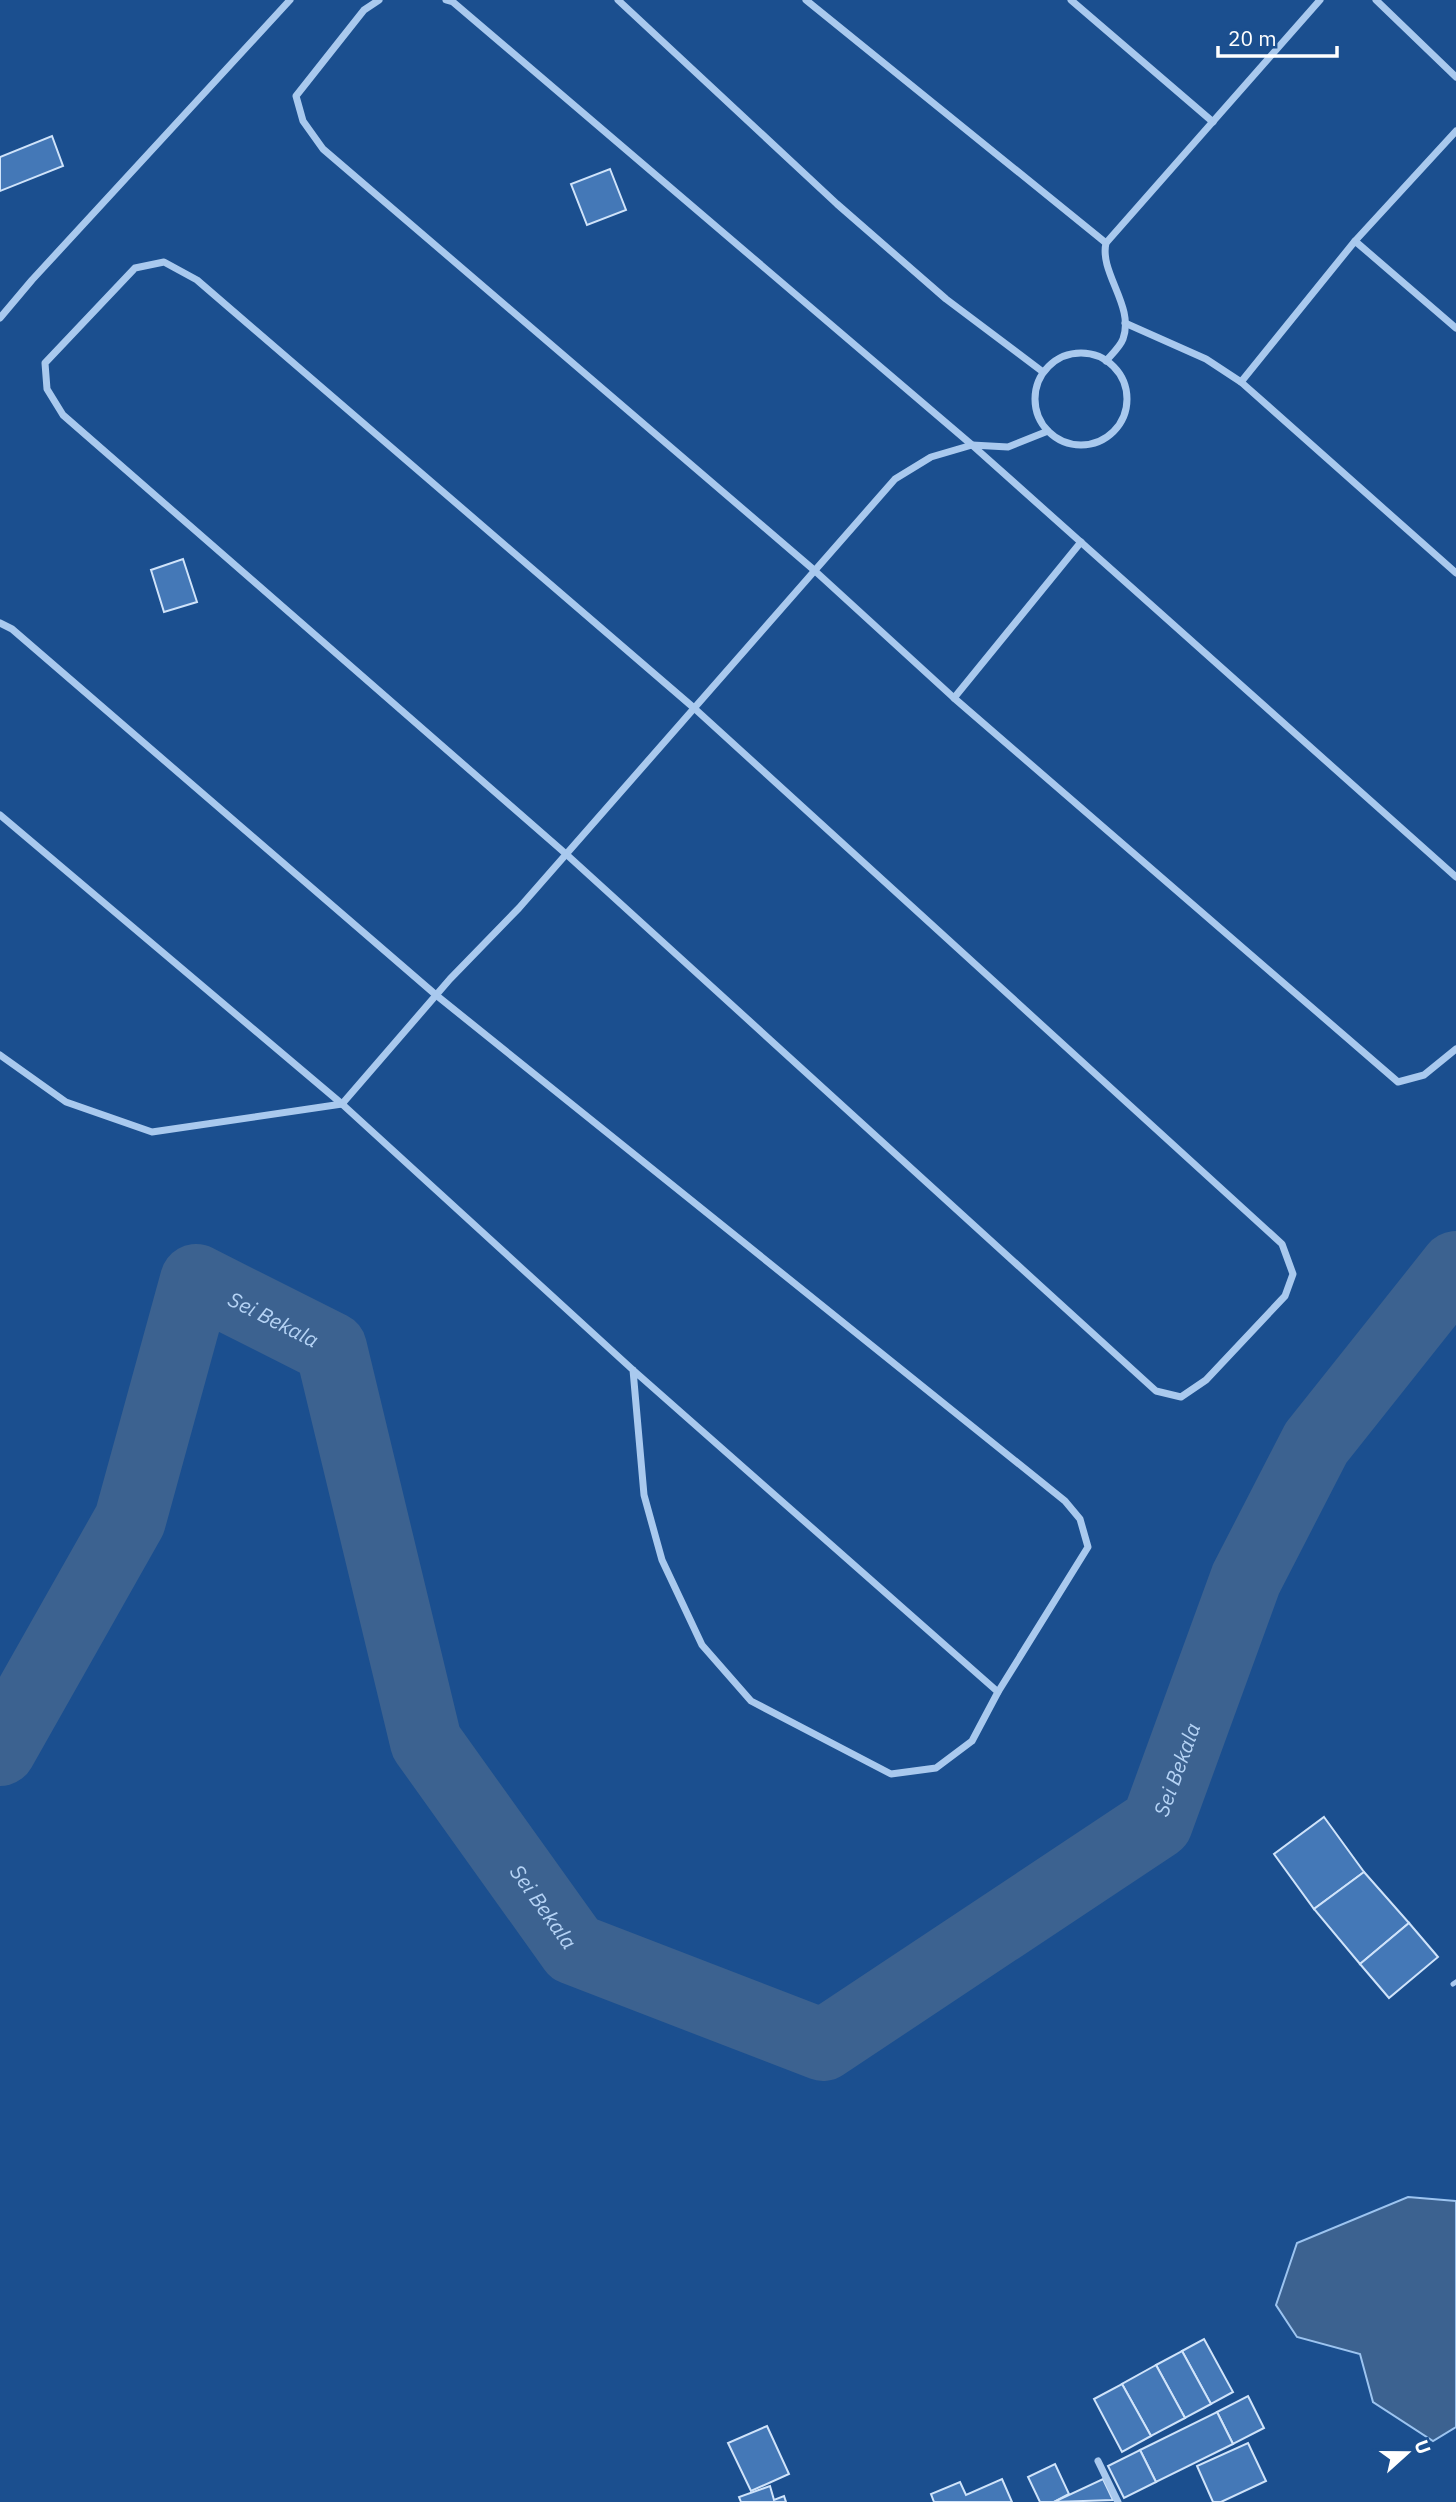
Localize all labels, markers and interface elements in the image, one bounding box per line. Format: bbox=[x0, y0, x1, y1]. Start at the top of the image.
scale bar bbox=[1218, 14, 1337, 58]
text: 20 m bbox=[1228, 24, 1277, 52]
water label: Sei Bekala bbox=[224, 1285, 324, 1354]
water label: Sei Bekala bbox=[1147, 1719, 1206, 1820]
water label: Sei Bekala bbox=[504, 1859, 584, 1955]
north arrow bbox=[1372, 2418, 1442, 2488]
text: U bbox=[1409, 2436, 1436, 2457]

